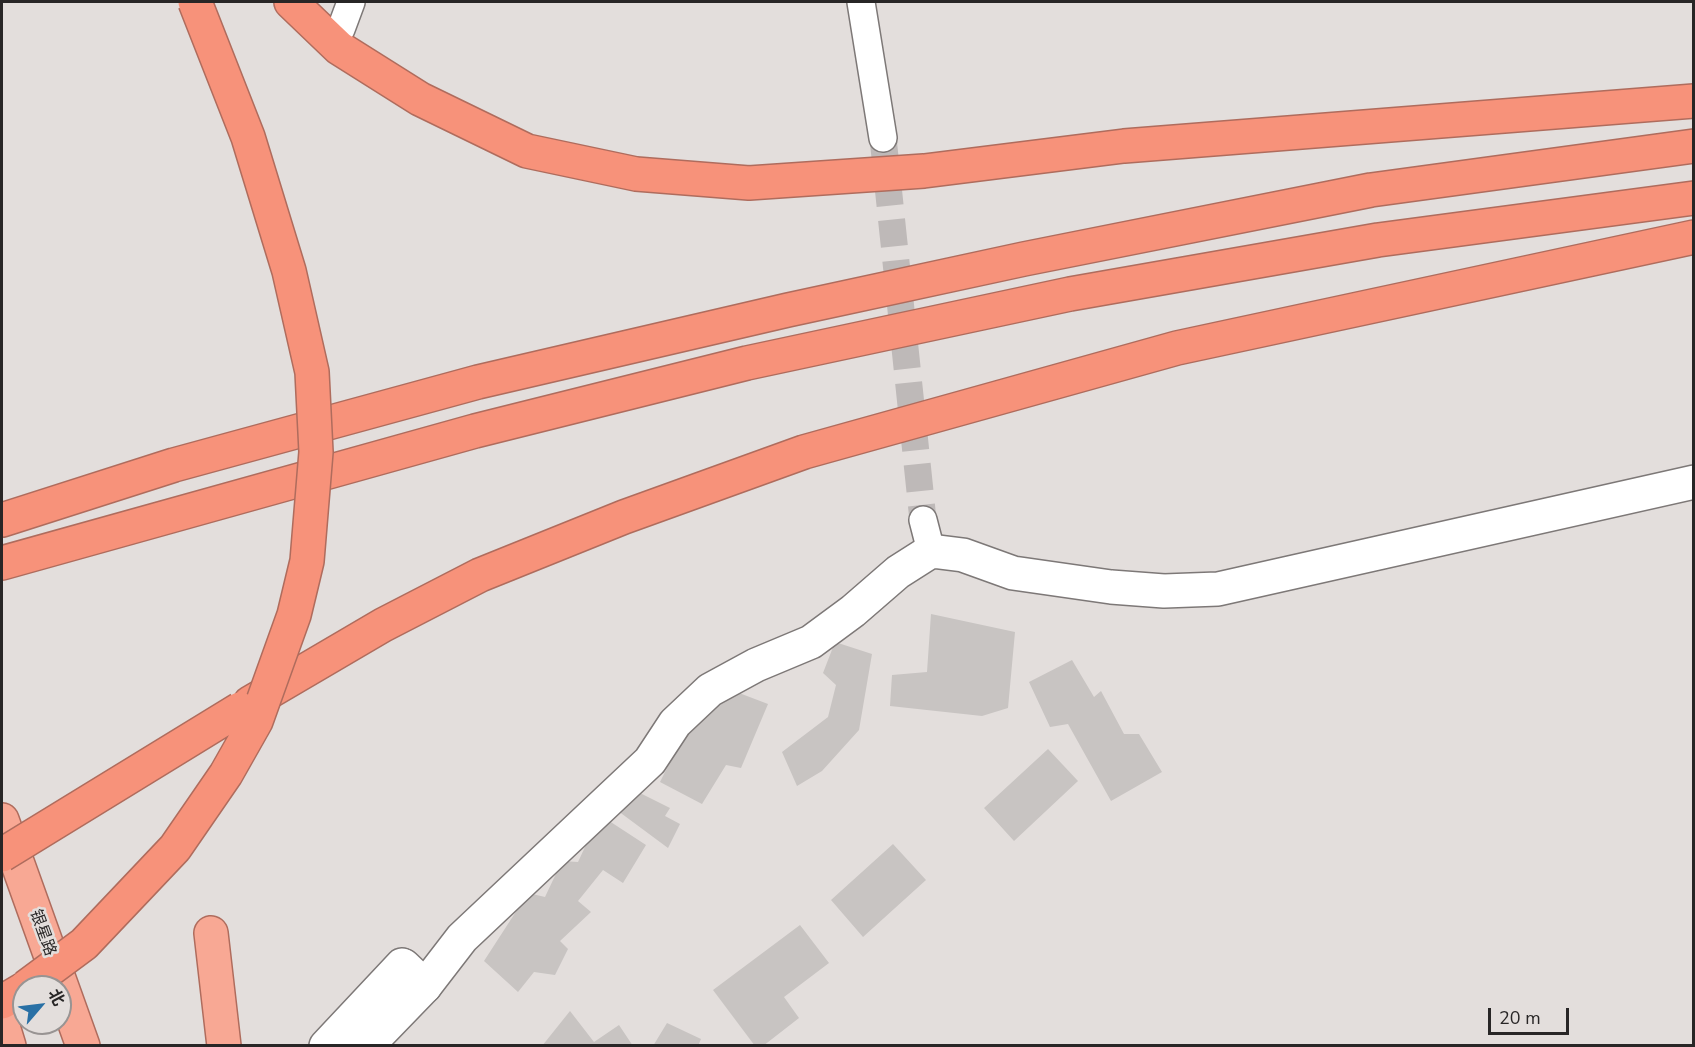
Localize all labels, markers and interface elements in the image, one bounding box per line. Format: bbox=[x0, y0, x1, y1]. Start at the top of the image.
street label: 银星路 bbox=[25, 907, 59, 959]
north arrow bbox=[12, 975, 72, 1035]
text: 北 bbox=[43, 985, 70, 1010]
scale bar bbox=[1491, 996, 1572, 1034]
text: 20 m bbox=[1499, 1006, 1541, 1030]

